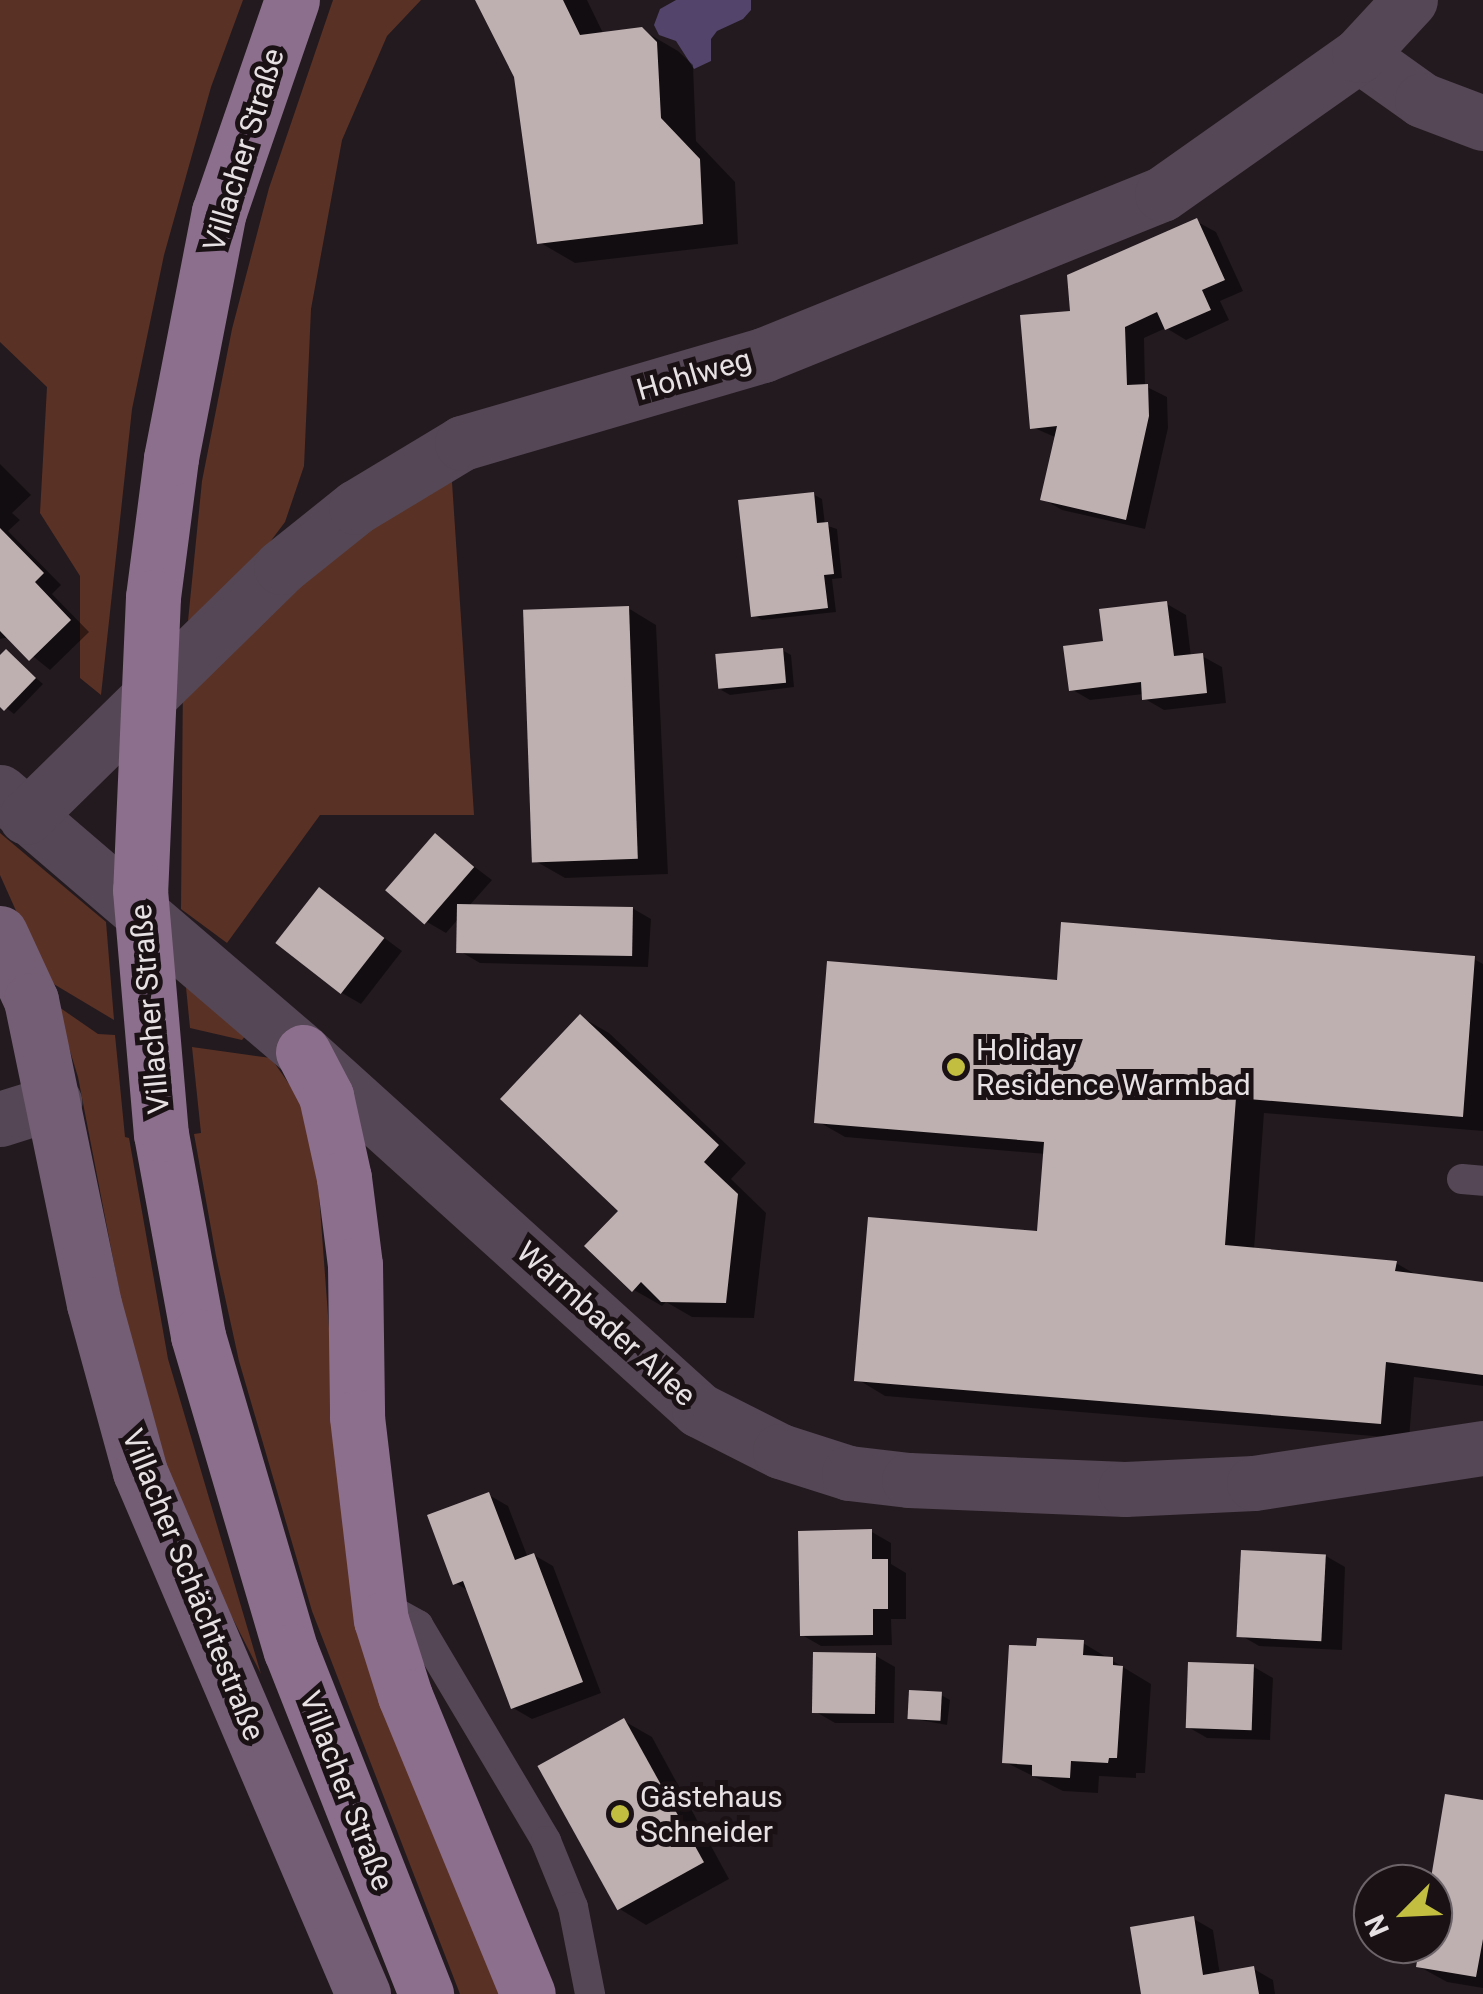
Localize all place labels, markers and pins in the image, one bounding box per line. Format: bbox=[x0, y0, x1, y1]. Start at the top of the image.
place label: Holiday Residence Warmbad bbox=[976, 1032, 1251, 1102]
marker: Holiday Residence Warmbad bbox=[945, 1056, 967, 1078]
place label: Gästehaus Schneider bbox=[640, 1779, 783, 1850]
marker: Gästehaus Schneider bbox=[609, 1803, 631, 1825]

